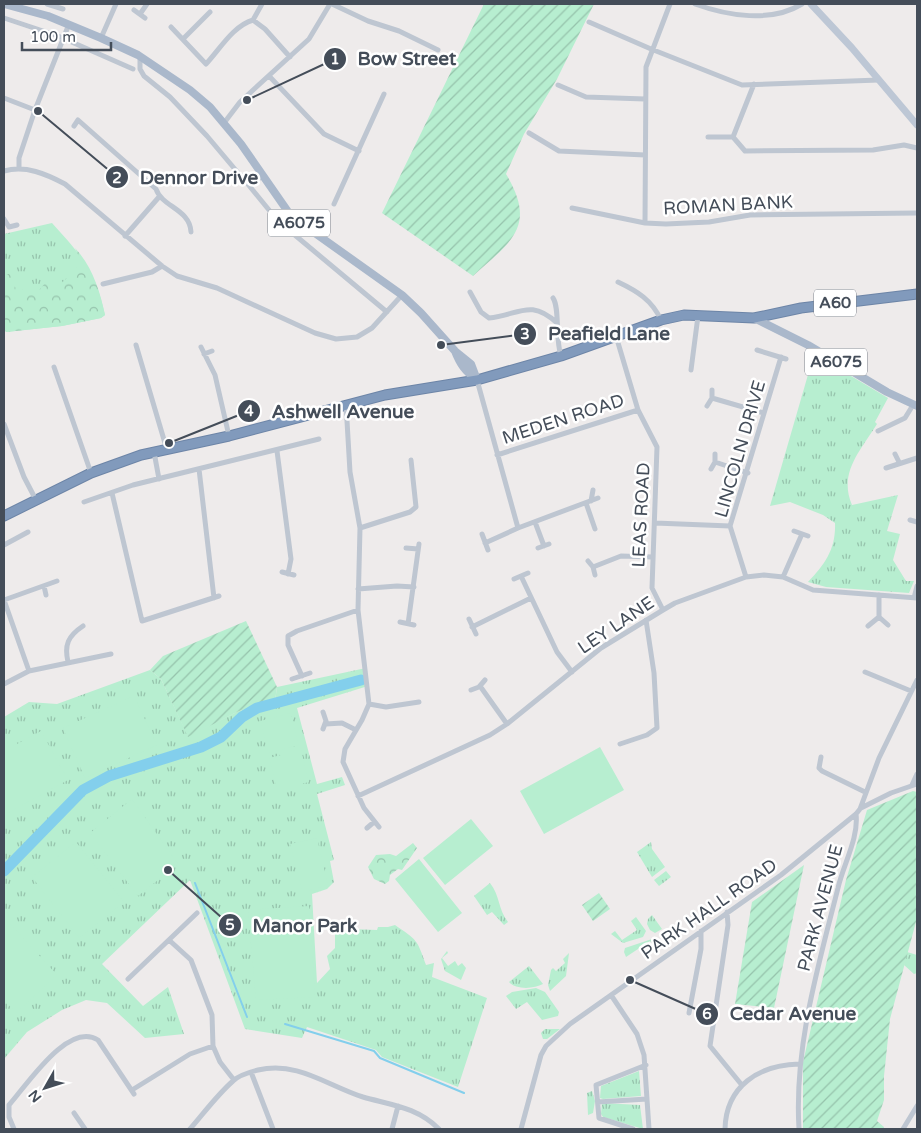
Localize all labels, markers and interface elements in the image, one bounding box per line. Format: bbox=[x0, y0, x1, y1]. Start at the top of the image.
scale bar bbox=[22, 20, 111, 52]
text: 100 m bbox=[30, 28, 76, 46]
callout: Bow Street bbox=[323, 42, 467, 76]
text: Bow Street bbox=[358, 48, 457, 70]
text: 1 bbox=[330, 50, 340, 68]
callout: Dennor Drive bbox=[105, 160, 268, 194]
text: Dennor Drive bbox=[140, 167, 258, 189]
text: 2 bbox=[112, 169, 122, 187]
street label: ROMAN BANK bbox=[663, 191, 793, 219]
road number: A6075 bbox=[268, 210, 330, 237]
road number: A60 bbox=[814, 290, 856, 316]
callout: Peafield Lane bbox=[513, 317, 680, 351]
text: Peafield Lane bbox=[548, 323, 670, 345]
text: 3 bbox=[520, 325, 530, 343]
road number: A6075 bbox=[805, 348, 867, 376]
street label: LINCOLN DRIVE bbox=[710, 378, 770, 520]
street label: MEDEN ROAD bbox=[499, 389, 627, 449]
callout: Ashwell Avenue bbox=[237, 394, 425, 428]
text: Ashwell Avenue bbox=[272, 401, 415, 423]
text: 4 bbox=[244, 402, 254, 420]
street label: LEAS ROAD bbox=[627, 462, 655, 568]
street label: LEY LANE bbox=[574, 591, 658, 659]
street label: PARK AVENUE bbox=[792, 842, 848, 974]
street label: PARK HALL ROAD bbox=[637, 854, 781, 964]
callout: Manor Park bbox=[218, 908, 368, 942]
text: Manor Park bbox=[253, 915, 358, 937]
text: 5 bbox=[225, 916, 235, 934]
callout: Cedar Avenue bbox=[695, 997, 866, 1031]
text: Cedar Avenue bbox=[730, 1003, 857, 1025]
text: 6 bbox=[702, 1005, 712, 1023]
north arrow bbox=[20, 1063, 70, 1113]
text: N bbox=[25, 1086, 45, 1106]

